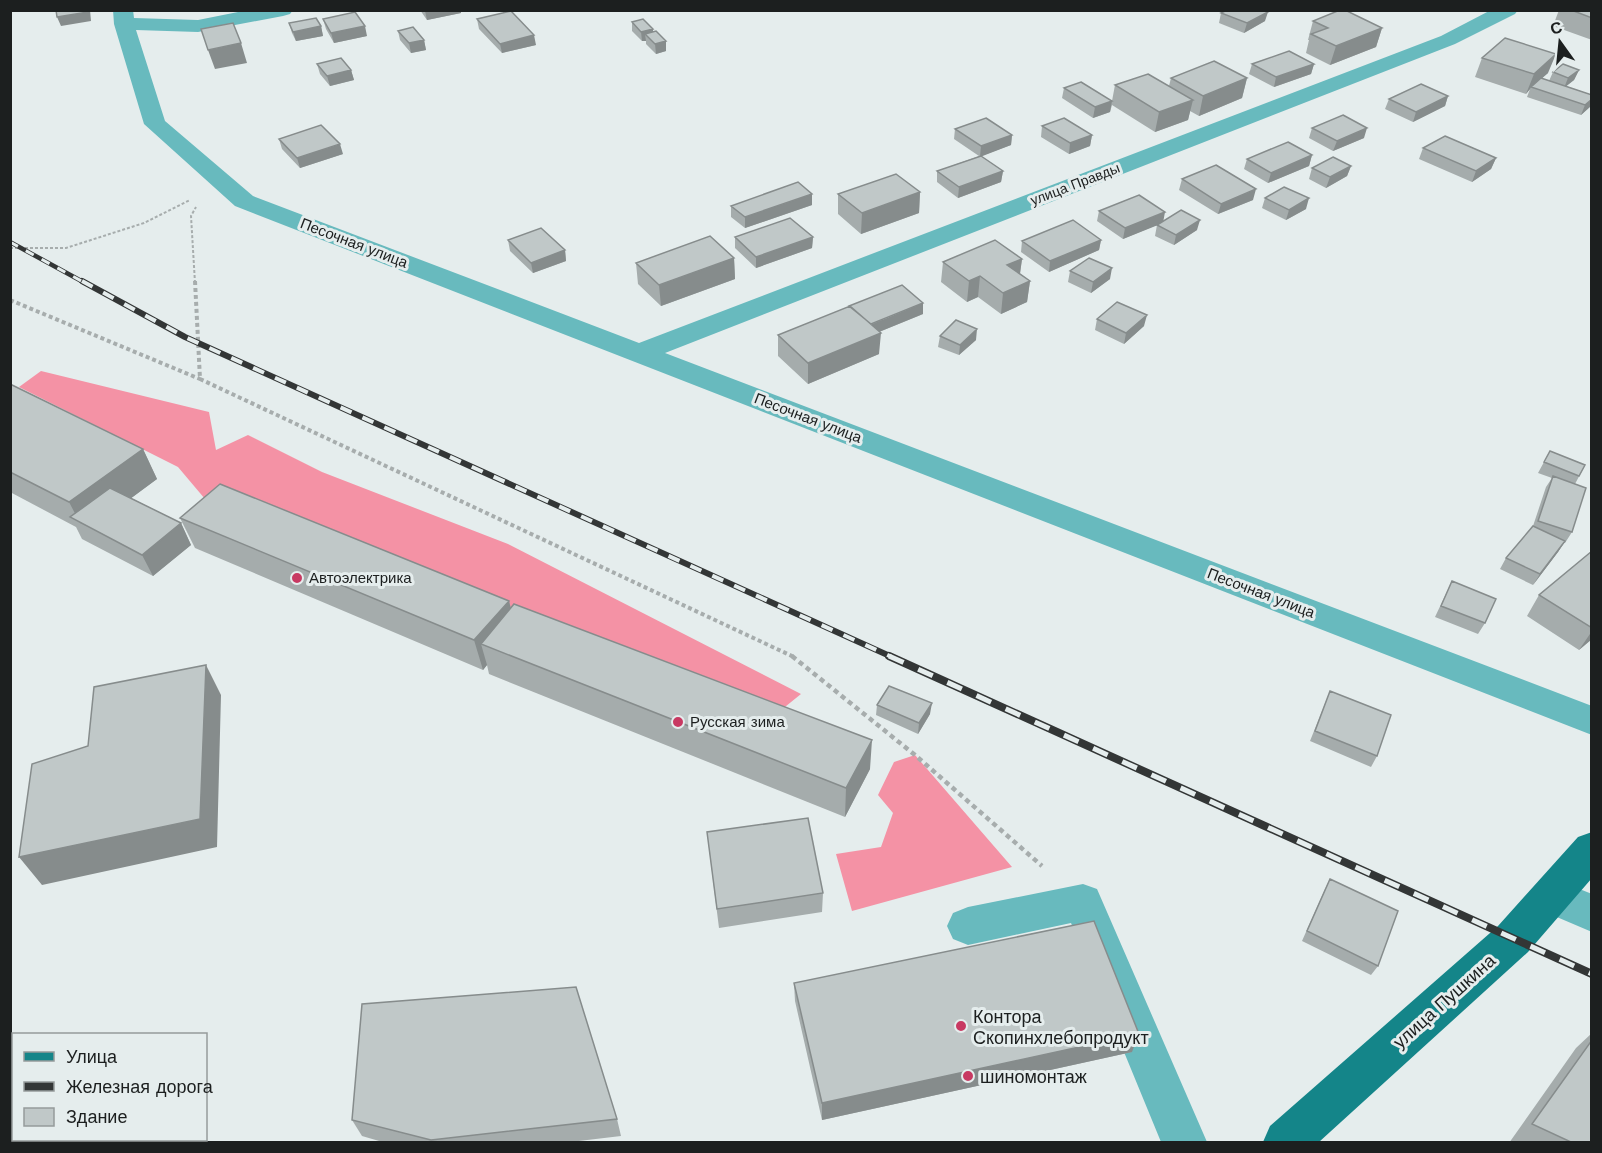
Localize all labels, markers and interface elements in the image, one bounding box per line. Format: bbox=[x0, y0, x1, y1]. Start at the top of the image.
north arrow bbox=[1530, 12, 1590, 72]
text: С bbox=[1548, 17, 1565, 39]
street label: улица Правды bbox=[1028, 160, 1122, 208]
street label: Песочная улица bbox=[298, 214, 411, 272]
street label: Песочная улица bbox=[752, 389, 865, 447]
street label: Песочная улица bbox=[1205, 564, 1318, 622]
place label: Автоэлектрика bbox=[309, 569, 412, 587]
marker: Автоэлектрика bbox=[290, 571, 304, 585]
place label: Русская зима bbox=[690, 713, 785, 731]
marker: Русская зима bbox=[671, 715, 685, 729]
street label: улица Пушкина bbox=[1389, 949, 1500, 1052]
place label: Контора Скопинхлебопродукт bbox=[973, 1006, 1149, 1048]
marker: Контора Скопинхлебопродукт bbox=[954, 1019, 968, 1033]
legend bbox=[12, 1033, 207, 1141]
text: Улица bbox=[66, 1046, 118, 1067]
place label: шиномонтаж bbox=[980, 1066, 1087, 1087]
marker: шиномонтаж bbox=[961, 1069, 975, 1083]
text: Железная дорога bbox=[66, 1076, 214, 1097]
text: Здание bbox=[66, 1106, 127, 1127]

